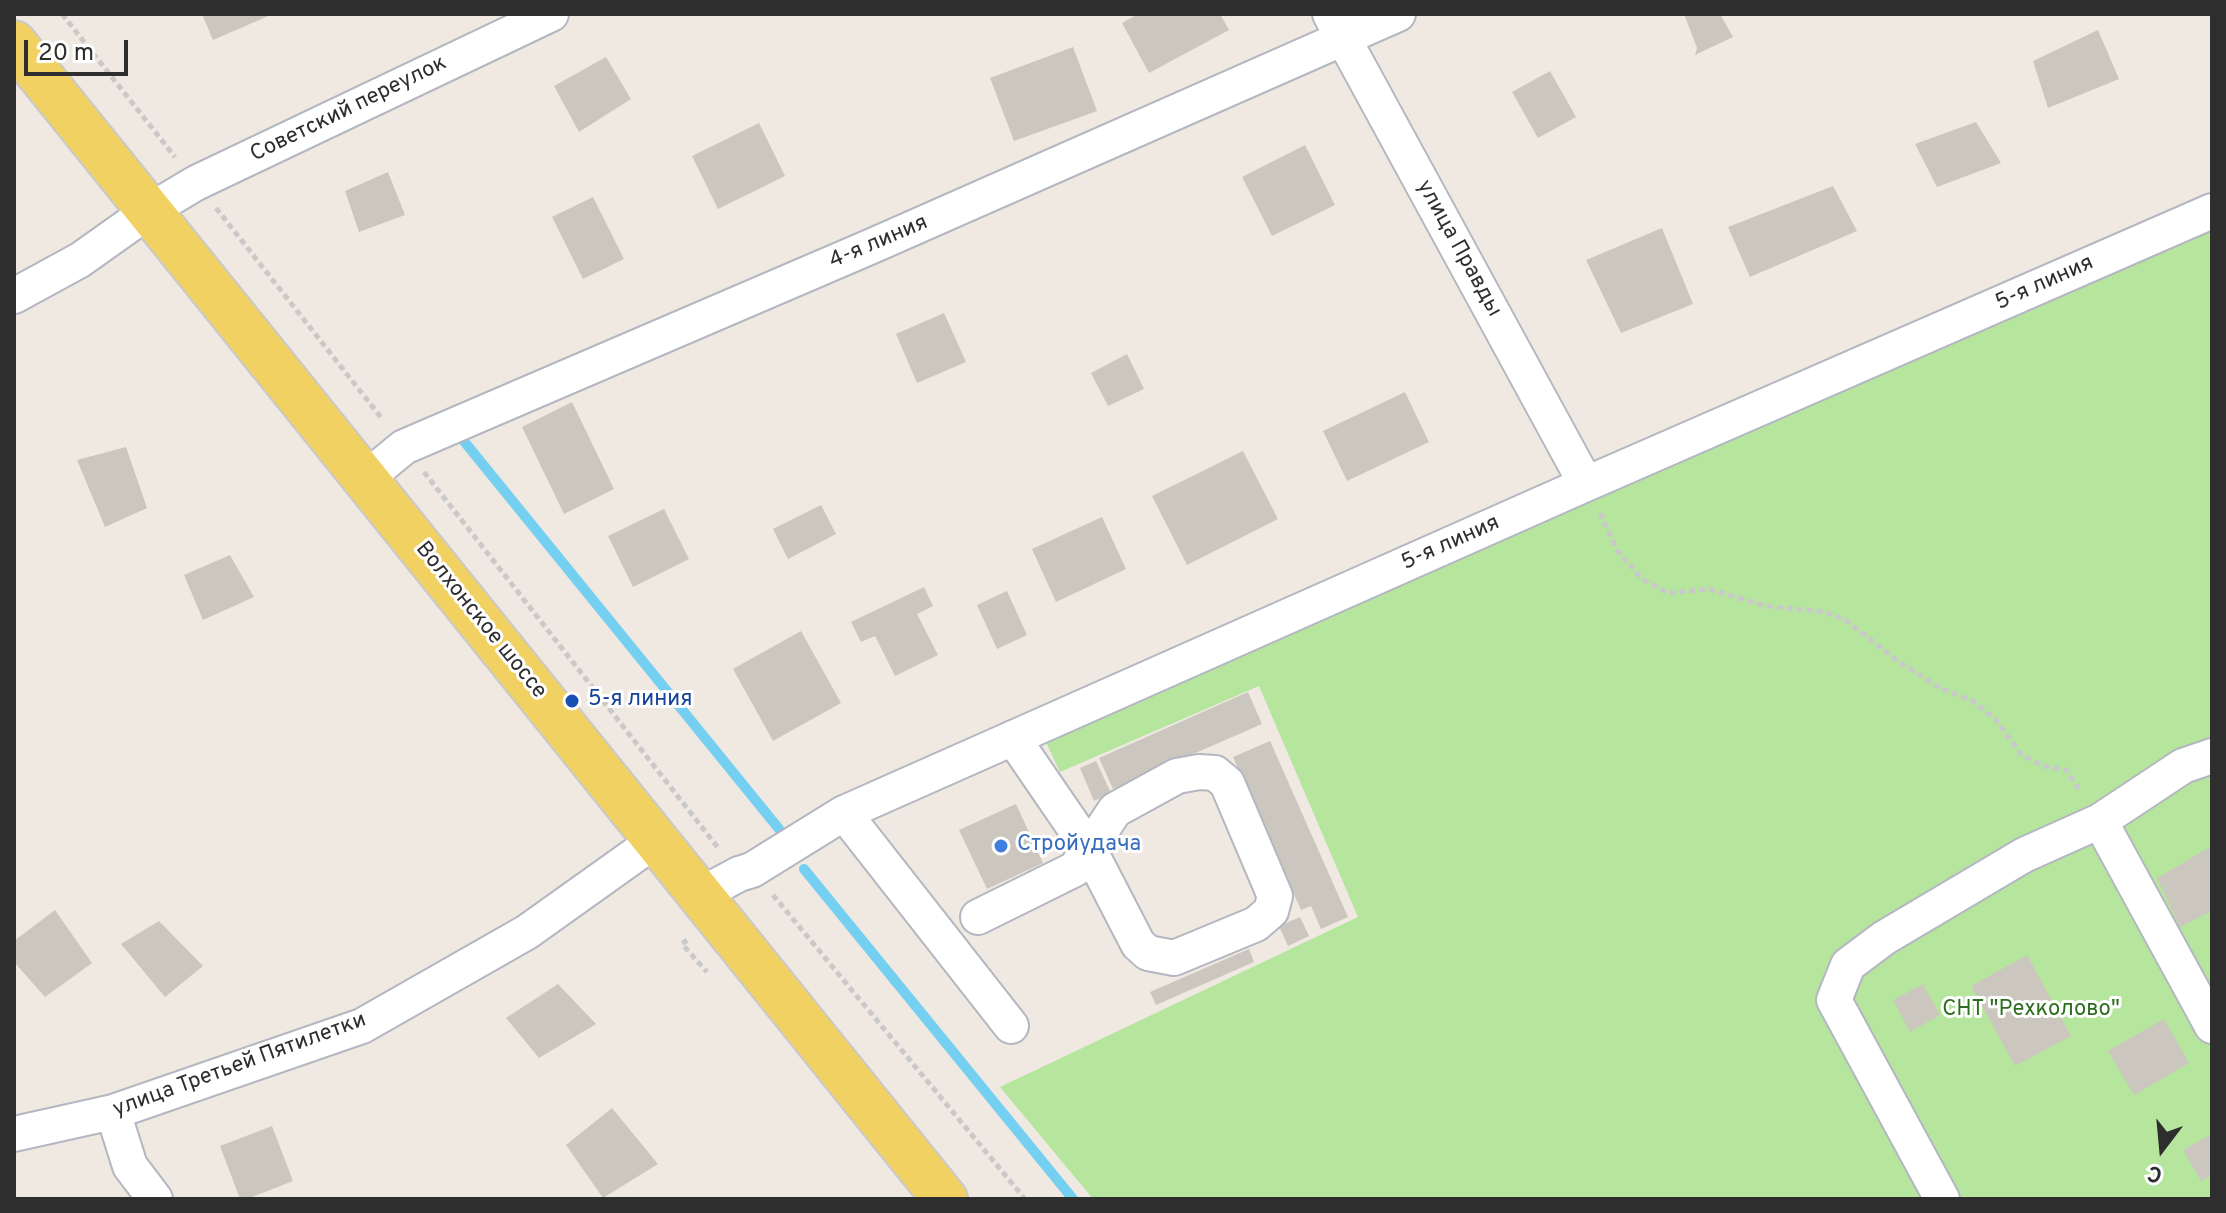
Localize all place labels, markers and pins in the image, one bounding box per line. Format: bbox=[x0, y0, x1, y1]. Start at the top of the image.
place label: 5-я линия bbox=[588, 688, 692, 714]
marker: 5-я линия bbox=[563, 692, 581, 710]
place label: Стройудача bbox=[1017, 833, 1141, 859]
marker: Стройудача bbox=[992, 837, 1010, 855]

